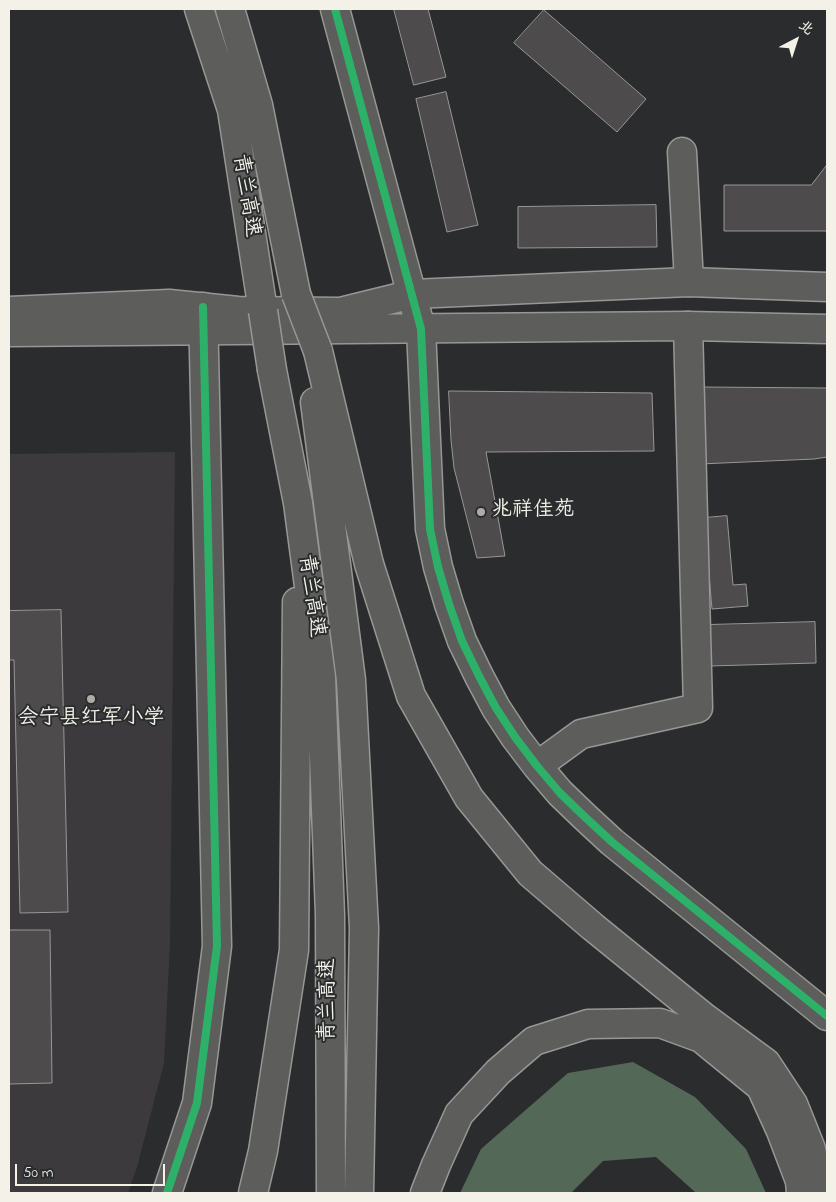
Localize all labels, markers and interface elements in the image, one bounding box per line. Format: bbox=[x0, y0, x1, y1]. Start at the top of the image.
north arrow bbox=[771, 15, 821, 65]
text: 北 bbox=[794, 16, 818, 41]
street label: 青兰高速 bbox=[226, 153, 264, 239]
place label: 兆祥佳苑 bbox=[491, 499, 575, 525]
marker: 兆祥佳苑 bbox=[475, 506, 487, 518]
street label: 青兰高速 bbox=[292, 553, 328, 639]
marker: 会宁县红军小学 bbox=[85, 693, 97, 705]
place label: 会宁县红军小学 bbox=[18, 707, 164, 733]
street label: 青兰高速 bbox=[317, 958, 343, 1042]
scale bar bbox=[18, 1154, 168, 1186]
text: 50 m bbox=[23, 1162, 53, 1184]

